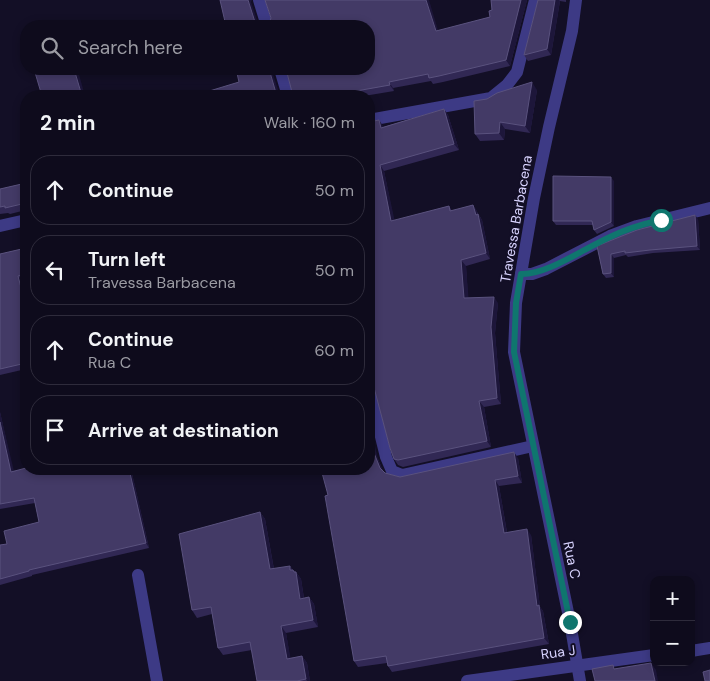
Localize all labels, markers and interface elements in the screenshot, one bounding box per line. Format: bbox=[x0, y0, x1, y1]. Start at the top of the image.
search box bbox=[20, 20, 375, 75]
icon: search bbox=[38, 34, 66, 62]
text: Search here bbox=[78, 35, 183, 60]
text: 2 min bbox=[40, 109, 96, 137]
text: Walk · 160 m bbox=[264, 112, 355, 133]
street label: Travessa Barbacena bbox=[496, 154, 536, 284]
icon: ahead bbox=[41, 176, 69, 204]
text: Continue bbox=[88, 178, 174, 203]
text: 50 m bbox=[315, 180, 354, 201]
route start bbox=[650, 209, 673, 232]
text: Turn left bbox=[88, 247, 166, 272]
icon: left bbox=[41, 256, 69, 284]
text: 50 m bbox=[315, 260, 354, 281]
text: Travessa Barbacena bbox=[88, 272, 236, 293]
text: Continue bbox=[88, 327, 174, 352]
icon: ahead bbox=[41, 336, 69, 364]
text: 60 m bbox=[314, 340, 354, 361]
text: Rua C bbox=[88, 352, 131, 373]
icon: arrive bbox=[41, 416, 69, 444]
text: Arrive at destination bbox=[88, 418, 279, 443]
street label: Rua C bbox=[559, 540, 585, 580]
map controls bbox=[650, 576, 695, 666]
button: + bbox=[650, 576, 695, 621]
route end bbox=[559, 611, 582, 634]
button: − bbox=[650, 621, 695, 666]
street label: Rua J bbox=[540, 641, 576, 663]

